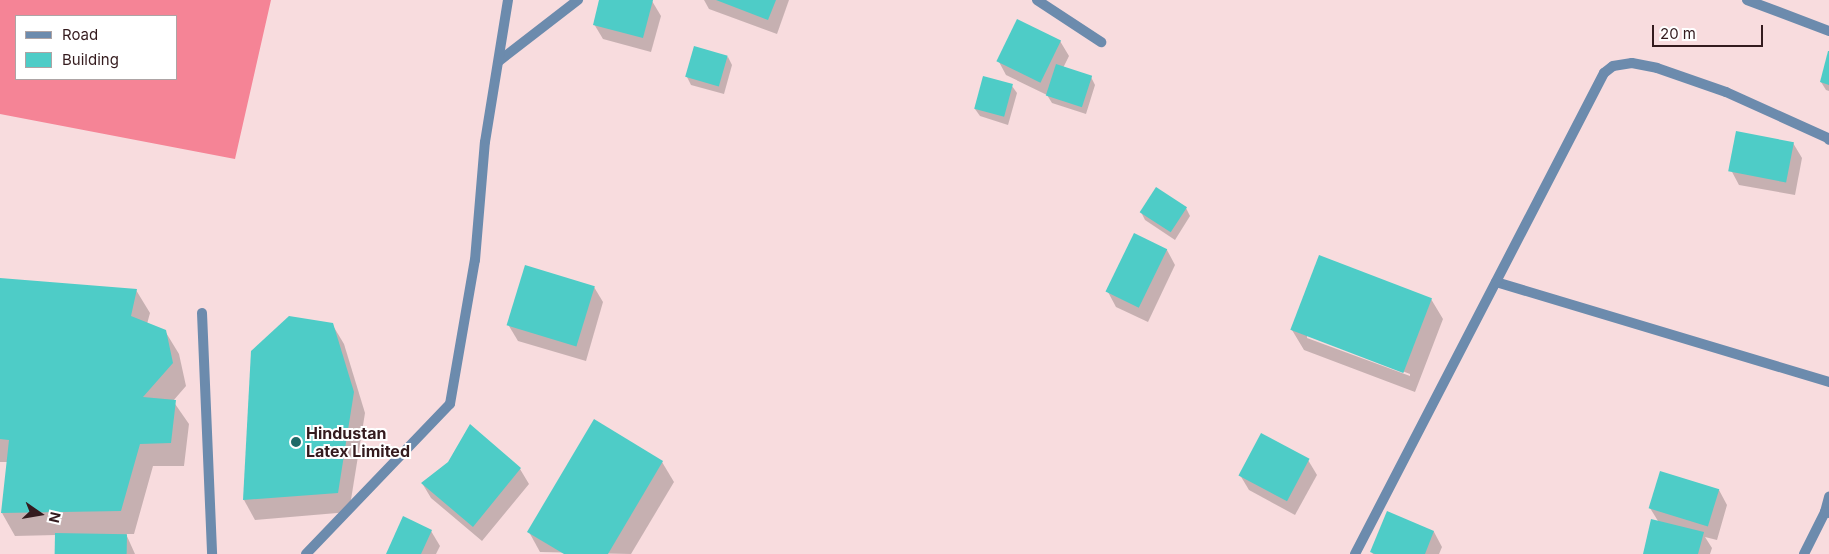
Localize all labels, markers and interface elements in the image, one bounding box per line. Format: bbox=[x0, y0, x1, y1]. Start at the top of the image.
legend bbox=[15, 15, 178, 80]
scale bar bbox=[1654, 15, 1765, 47]
text: 20 m bbox=[1660, 24, 1696, 43]
text: Road bbox=[62, 25, 98, 44]
text: Building bbox=[62, 50, 119, 69]
place label: Hindustan Latex Limited bbox=[306, 423, 410, 461]
marker: Hindustan Latex Limited bbox=[290, 436, 302, 448]
north arrow bbox=[15, 489, 65, 539]
text: N bbox=[46, 510, 65, 525]

